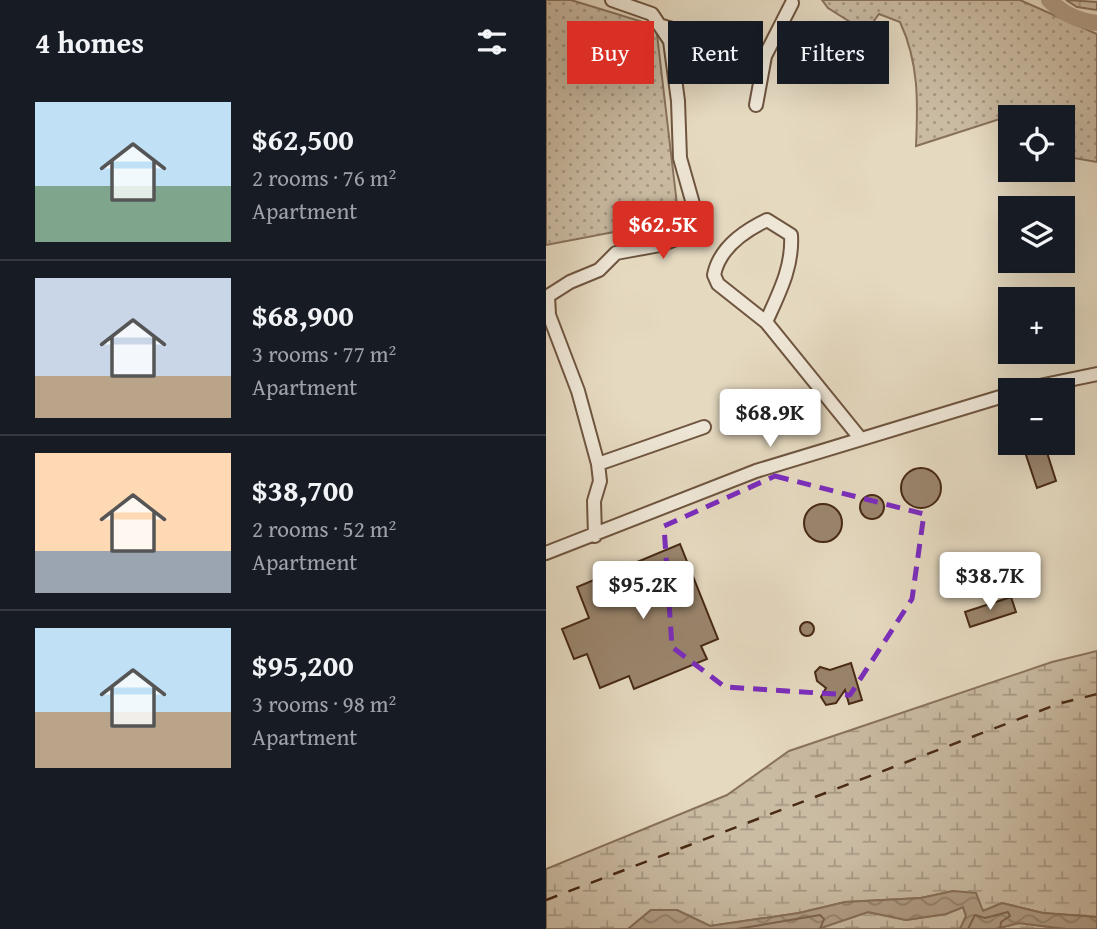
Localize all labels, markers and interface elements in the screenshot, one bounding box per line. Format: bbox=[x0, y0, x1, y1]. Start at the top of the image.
text: 4 homes bbox=[35, 20, 144, 64]
chip: Buy bbox=[567, 21, 654, 84]
chip: Rent bbox=[668, 21, 763, 84]
chip: Filters bbox=[777, 21, 889, 84]
icon: filters bbox=[473, 23, 511, 61]
map controls bbox=[998, 105, 1075, 455]
button: locate bbox=[998, 105, 1075, 182]
text: $62,500 bbox=[252, 117, 354, 161]
icon: home bbox=[91, 130, 175, 214]
text: 2 rooms · 76 m² bbox=[252, 161, 396, 194]
text: Apartment bbox=[252, 194, 357, 227]
button: layers bbox=[998, 196, 1075, 273]
pin: $62.5K bbox=[606, 202, 720, 261]
text: $62.5K bbox=[629, 207, 697, 240]
button: + bbox=[998, 287, 1075, 364]
text: $68,900 bbox=[252, 293, 354, 337]
icon: home bbox=[91, 306, 175, 390]
text: 3 rooms · 77 m² bbox=[252, 337, 396, 370]
text: Apartment bbox=[252, 370, 357, 403]
button: − bbox=[998, 378, 1075, 455]
pin: $68.9K bbox=[713, 390, 827, 449]
text: $68.9K bbox=[736, 395, 804, 428]
text: $38,700 bbox=[252, 468, 354, 512]
icon: home bbox=[91, 481, 175, 565]
text: 2 rooms · 52 m² bbox=[252, 512, 396, 545]
text: Apartment bbox=[252, 545, 357, 578]
pin: $38.7K bbox=[933, 552, 1047, 612]
text: $38.7K bbox=[956, 558, 1024, 591]
pin: $95.2K bbox=[586, 562, 700, 621]
text: $95.2K bbox=[609, 567, 677, 600]
text: $95,200 bbox=[252, 643, 354, 687]
icon: home bbox=[91, 656, 175, 740]
text: 3 rooms · 98 m² bbox=[252, 687, 396, 720]
text: Apartment bbox=[252, 720, 357, 753]

